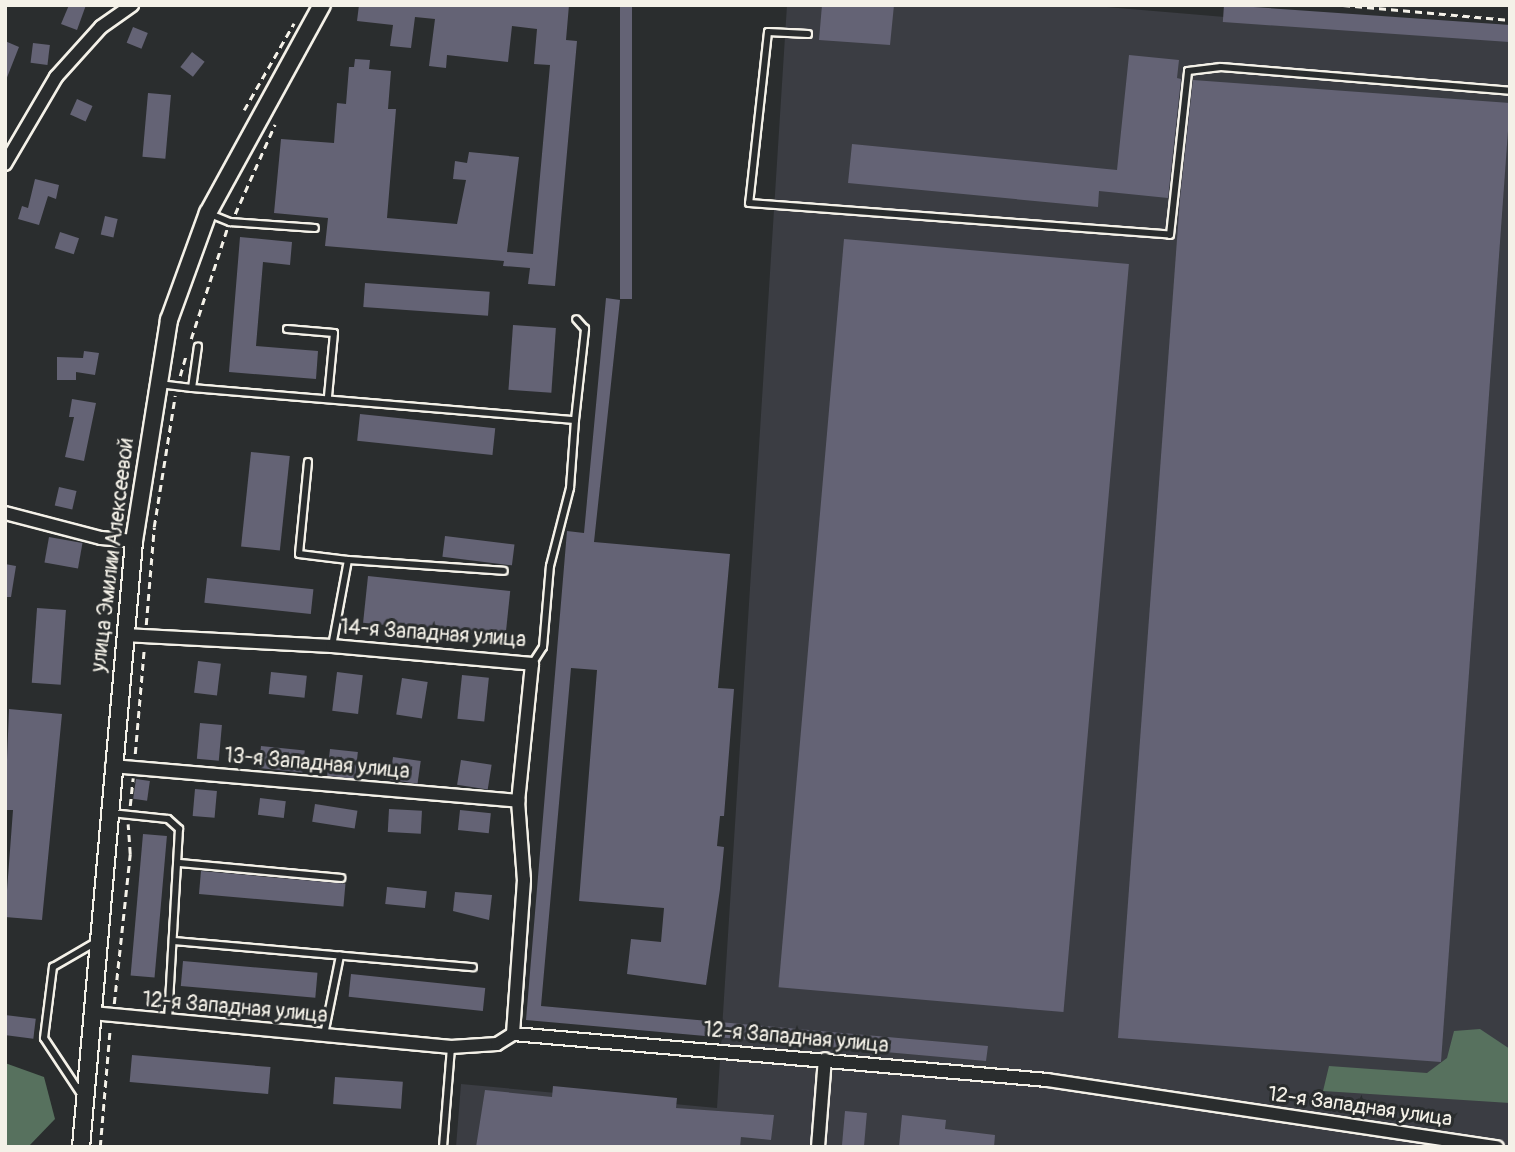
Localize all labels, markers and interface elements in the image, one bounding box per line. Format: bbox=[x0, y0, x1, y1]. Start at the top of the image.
street label: улица Эмилии Алексеевой bbox=[86, 436, 140, 674]
street label: 14-я Западная улица bbox=[339, 615, 527, 653]
street label: 13-я Западная улица bbox=[223, 743, 411, 785]
street label: 12-я Западная улица bbox=[141, 987, 329, 1029]
street label: 12-я Западная улица bbox=[702, 1017, 890, 1059]
street label: 12-я Западная улица bbox=[1266, 1082, 1454, 1132]

